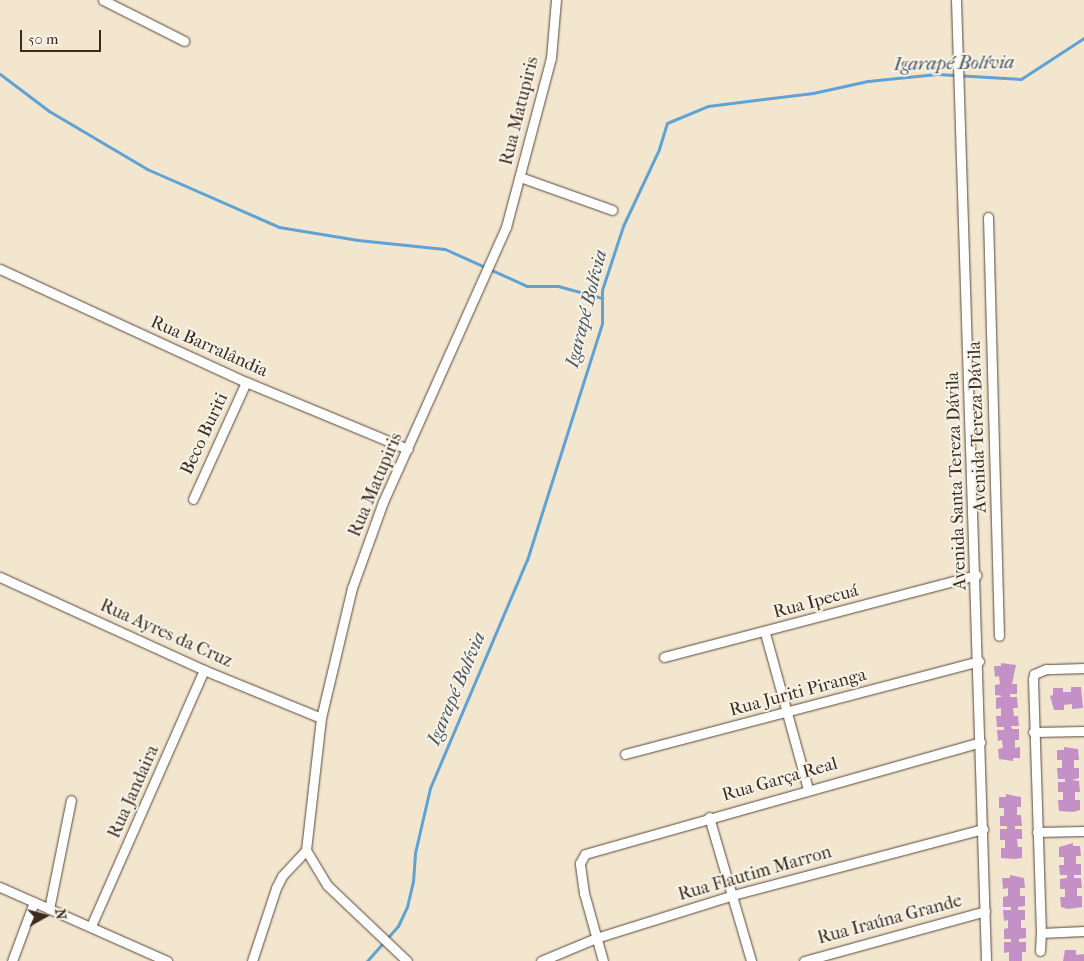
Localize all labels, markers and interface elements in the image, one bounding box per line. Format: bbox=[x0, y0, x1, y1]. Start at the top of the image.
scale bar bbox=[22, 20, 104, 52]
text: 50 m bbox=[28, 30, 58, 48]
water label: Igarapé Bolívia bbox=[893, 52, 1015, 76]
street label: Rua Matupiris bbox=[496, 54, 544, 168]
water label: Igarapé Bolívia bbox=[561, 248, 613, 370]
street label: Rua Barralândia bbox=[147, 312, 271, 382]
street label: Avenida Tereza Dávila bbox=[964, 341, 992, 513]
street label: Avenida Santa Tereza Dávila bbox=[942, 371, 972, 591]
street label: Beco Buriti bbox=[177, 390, 233, 478]
street label: Rua Matupiris bbox=[344, 430, 408, 540]
street label: Rua Ipecuá bbox=[771, 580, 861, 624]
street label: Rua Ayres da Cruz bbox=[97, 595, 235, 673]
water label: Igarapé Bolívia bbox=[423, 629, 491, 749]
street label: Rua Juriti Piranga bbox=[727, 664, 869, 722]
street label: Rua Jandaira bbox=[104, 742, 164, 842]
street label: Rua Garça Real bbox=[720, 753, 840, 807]
street label: Rua Flautim Marron bbox=[676, 842, 834, 906]
street label: Rua Iraúna Grande bbox=[815, 890, 965, 950]
north arrow bbox=[20, 891, 70, 941]
text: N bbox=[51, 908, 69, 920]

